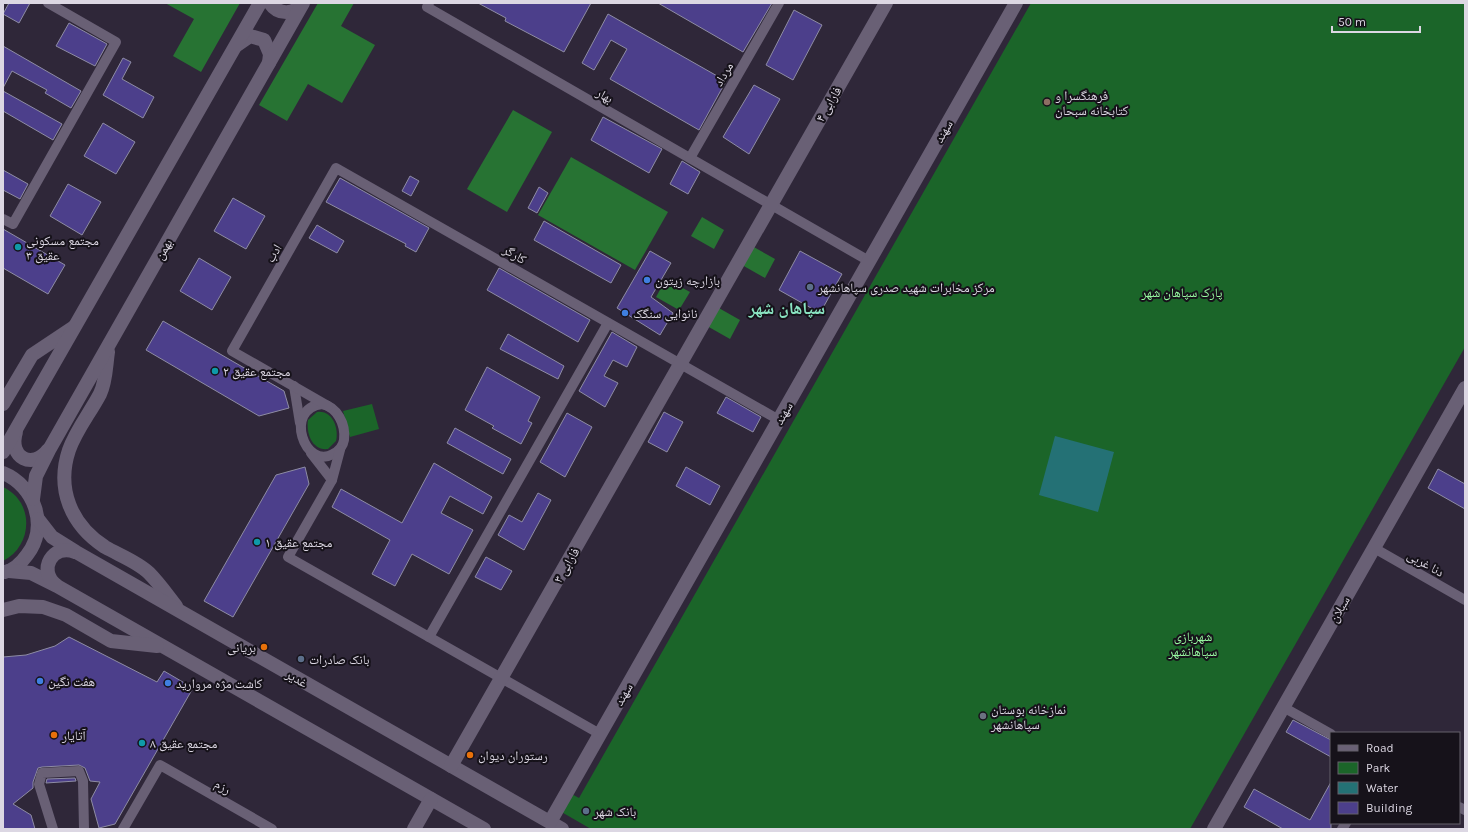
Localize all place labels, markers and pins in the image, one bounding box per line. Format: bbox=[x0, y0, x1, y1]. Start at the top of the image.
place label: فرهنگسرا و کتابخانه سبحان bbox=[1055, 88, 1129, 119]
marker: فرهنگسرا و کتابخانه سبحان bbox=[1042, 97, 1052, 107]
place label: مجتمع مسکونی عقیق ۳ bbox=[26, 233, 99, 264]
marker: مجتمع مسکونی عقیق ۳ bbox=[13, 242, 23, 252]
place label: بازارچه زیتون bbox=[655, 273, 720, 289]
marker: بازارچه زیتون bbox=[642, 275, 652, 285]
place label: مرکز مخابرات شهید صدری سپاهانشهر bbox=[817, 280, 995, 296]
marker: مرکز مخابرات شهید صدری سپاهانشهر bbox=[805, 282, 815, 292]
place label: نانوایی سنگک bbox=[633, 306, 698, 322]
marker: نانوایی سنگک bbox=[620, 308, 630, 318]
place label: مجتمع عقیق ۲ bbox=[223, 364, 291, 381]
marker: مجتمع عقیق ۲ bbox=[210, 366, 220, 376]
place label: مجتمع عقیق ۱ bbox=[265, 535, 333, 552]
marker: مجتمع عقیق ۱ bbox=[252, 537, 262, 547]
place label: بریانی bbox=[227, 640, 256, 656]
marker: بریانی bbox=[259, 642, 269, 652]
place label: بانک صادرات bbox=[309, 652, 370, 668]
marker: بانک صادرات bbox=[296, 654, 306, 664]
place label: هفت نگین bbox=[48, 674, 95, 690]
marker: هفت نگین bbox=[35, 676, 45, 686]
place label: کاشت مژه مروارید bbox=[176, 676, 263, 692]
marker: کاشت مژه مروارید bbox=[163, 678, 173, 688]
place label: نمازخانه بوستان سپاهانشهر bbox=[990, 702, 1066, 733]
marker: نمازخانه بوستان سپاهانشهر bbox=[978, 711, 988, 721]
place label: آتایار bbox=[61, 728, 86, 744]
marker: آتایار bbox=[49, 730, 59, 740]
place label: مجتمع عقیق ۸ bbox=[150, 736, 218, 753]
marker: مجتمع عقیق ۸ bbox=[137, 738, 147, 748]
place label: رستوران دیوان bbox=[478, 748, 548, 764]
marker: رستوران دیوان bbox=[465, 750, 475, 760]
place label: بانک شهر bbox=[593, 804, 636, 820]
marker: بانک شهر bbox=[581, 806, 591, 816]

